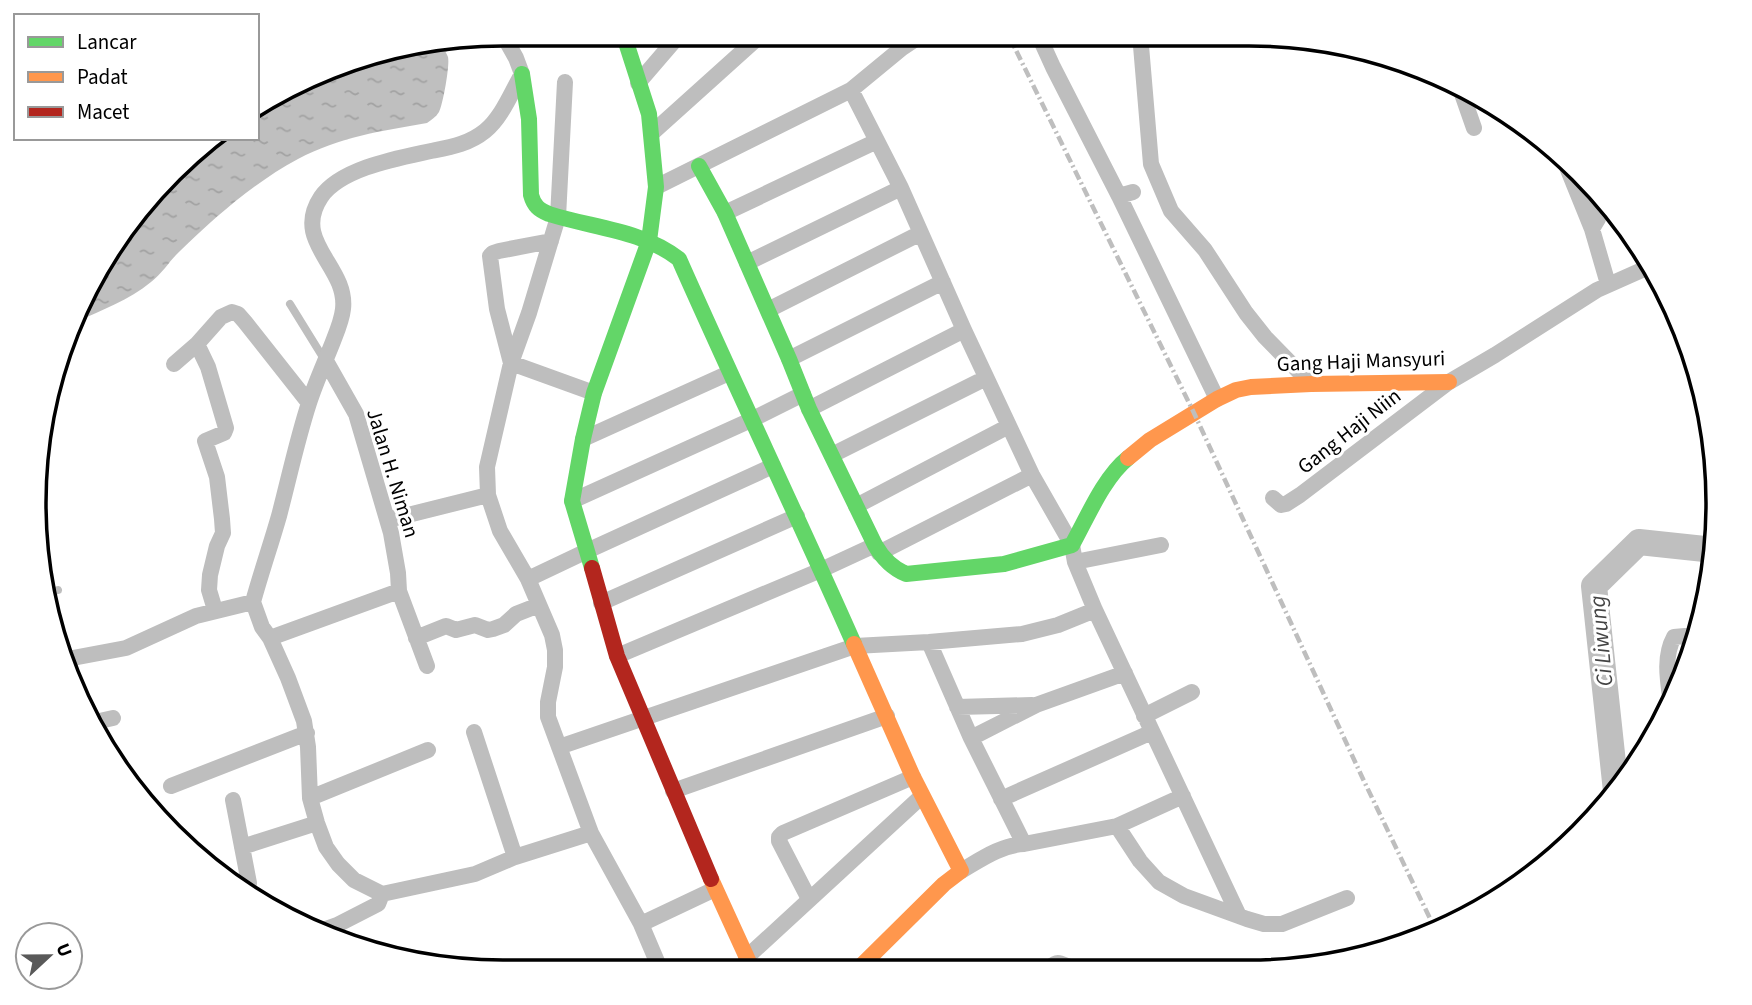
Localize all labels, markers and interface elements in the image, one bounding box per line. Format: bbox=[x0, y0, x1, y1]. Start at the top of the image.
legend bbox=[14, 14, 259, 140]
text: Lancar bbox=[77, 27, 137, 57]
text: Padat bbox=[77, 62, 128, 92]
text: Macet bbox=[77, 97, 129, 127]
street label: Gang Haji Mansyuri bbox=[1276, 343, 1446, 379]
street label: Gang Haji Niin bbox=[1291, 381, 1407, 481]
street label: Jalan H. Niman bbox=[359, 405, 427, 541]
water label: Ci Liwung bbox=[1581, 594, 1621, 688]
north arrow bbox=[14, 921, 84, 991]
text: U bbox=[48, 939, 78, 961]

